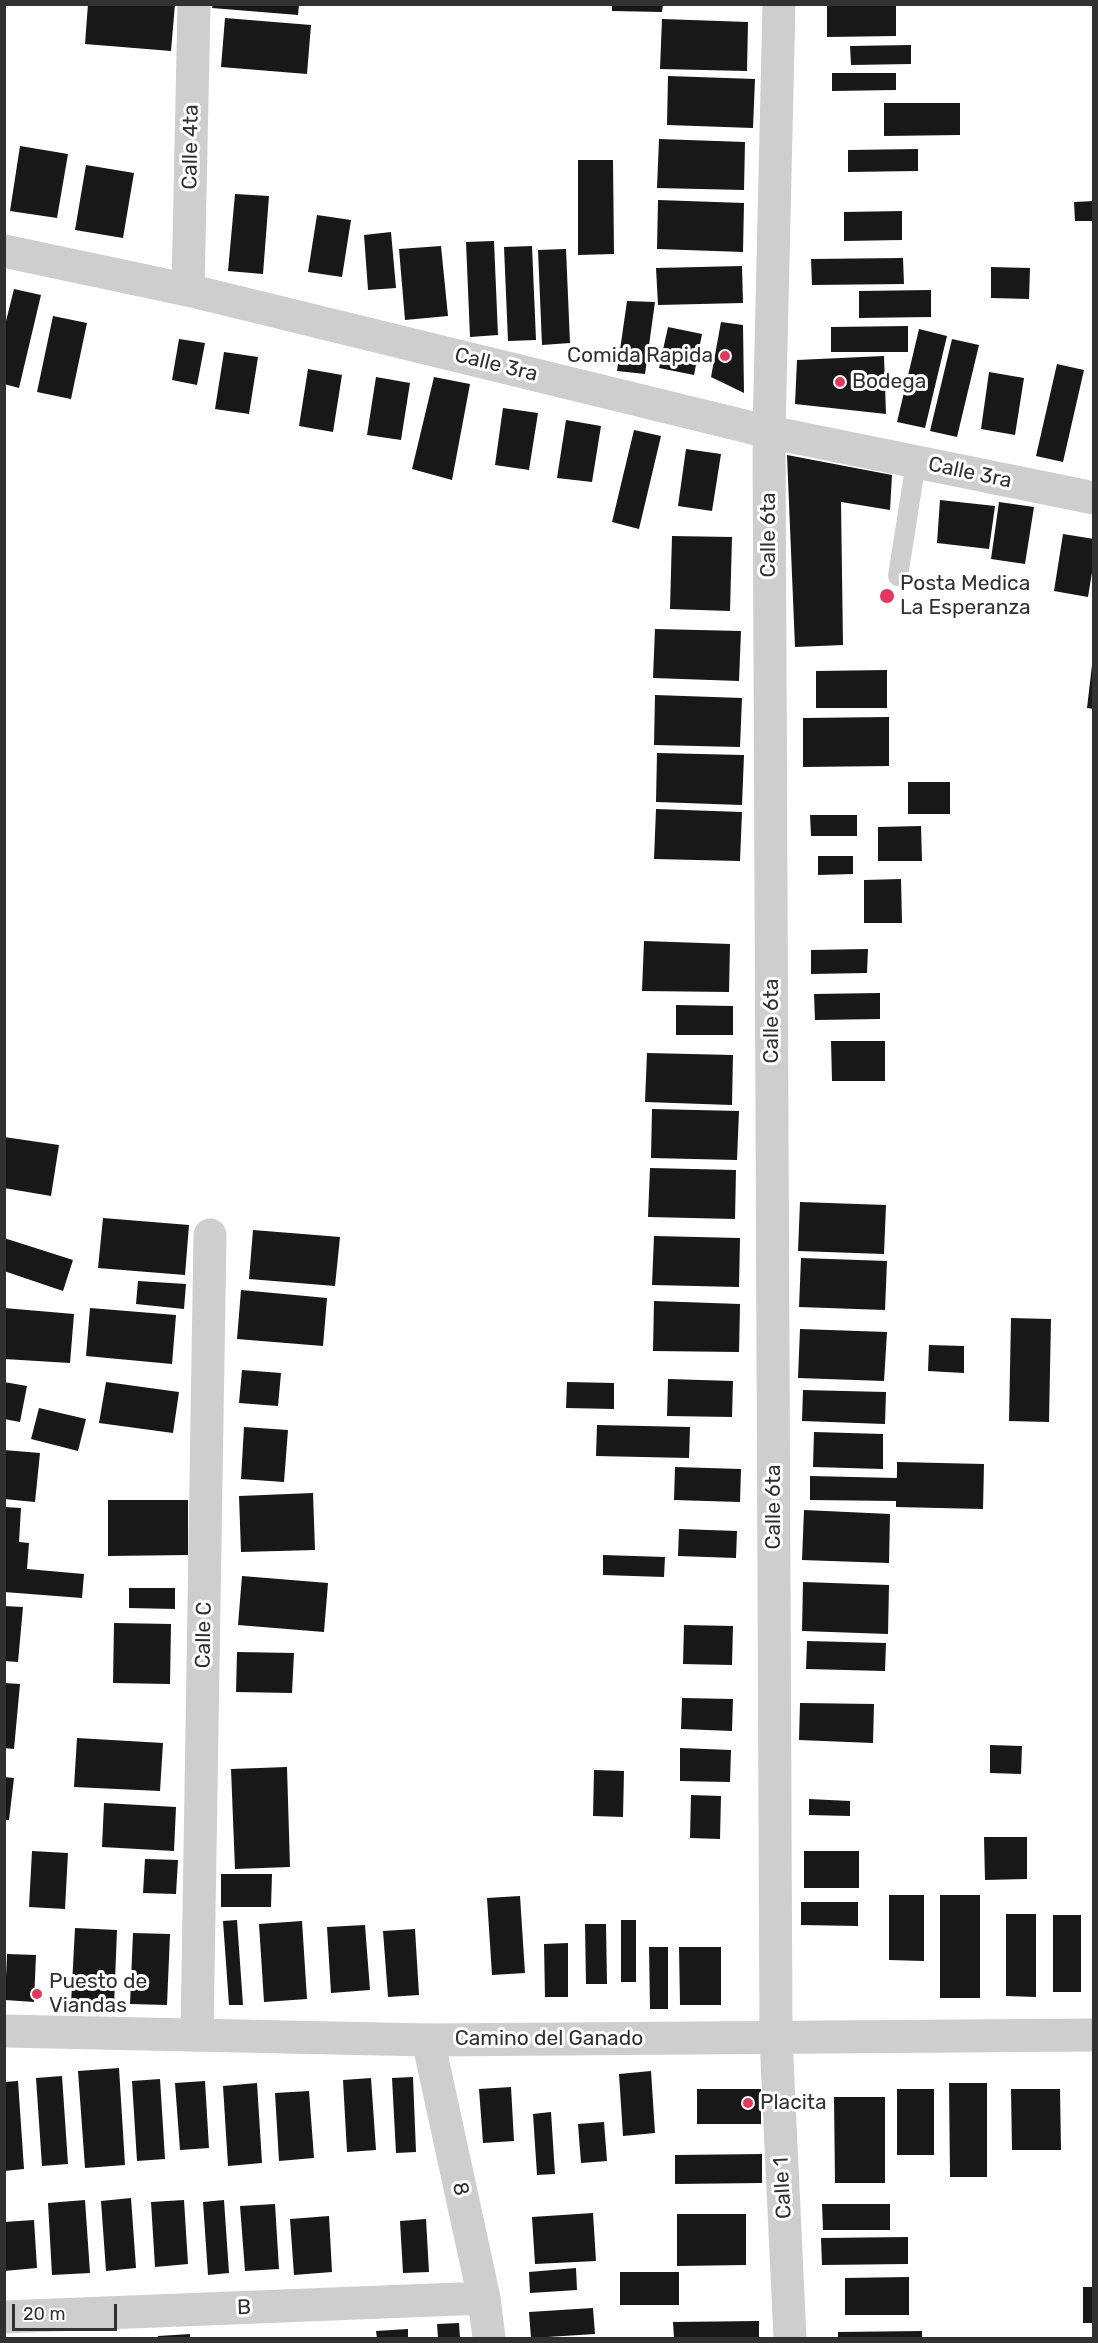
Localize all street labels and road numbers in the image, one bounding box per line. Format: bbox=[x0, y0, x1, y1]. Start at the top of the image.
street label: Calle 4ta bbox=[178, 104, 204, 190]
street label: Calle 3ra bbox=[452, 343, 540, 387]
street label: Calle 3ra bbox=[926, 452, 1014, 494]
street label: Calle 6ta bbox=[756, 492, 782, 578]
street label: Calle 6ta bbox=[759, 978, 785, 1064]
street label: Calle 6ta bbox=[761, 1464, 787, 1550]
street label: Calle C bbox=[191, 1601, 217, 1669]
street label: Camino del Ganado bbox=[455, 2026, 643, 2052]
street label: Calle 1 bbox=[769, 2157, 797, 2219]
street label: 8 bbox=[446, 2180, 474, 2198]
street label: B bbox=[237, 2295, 251, 2321]

